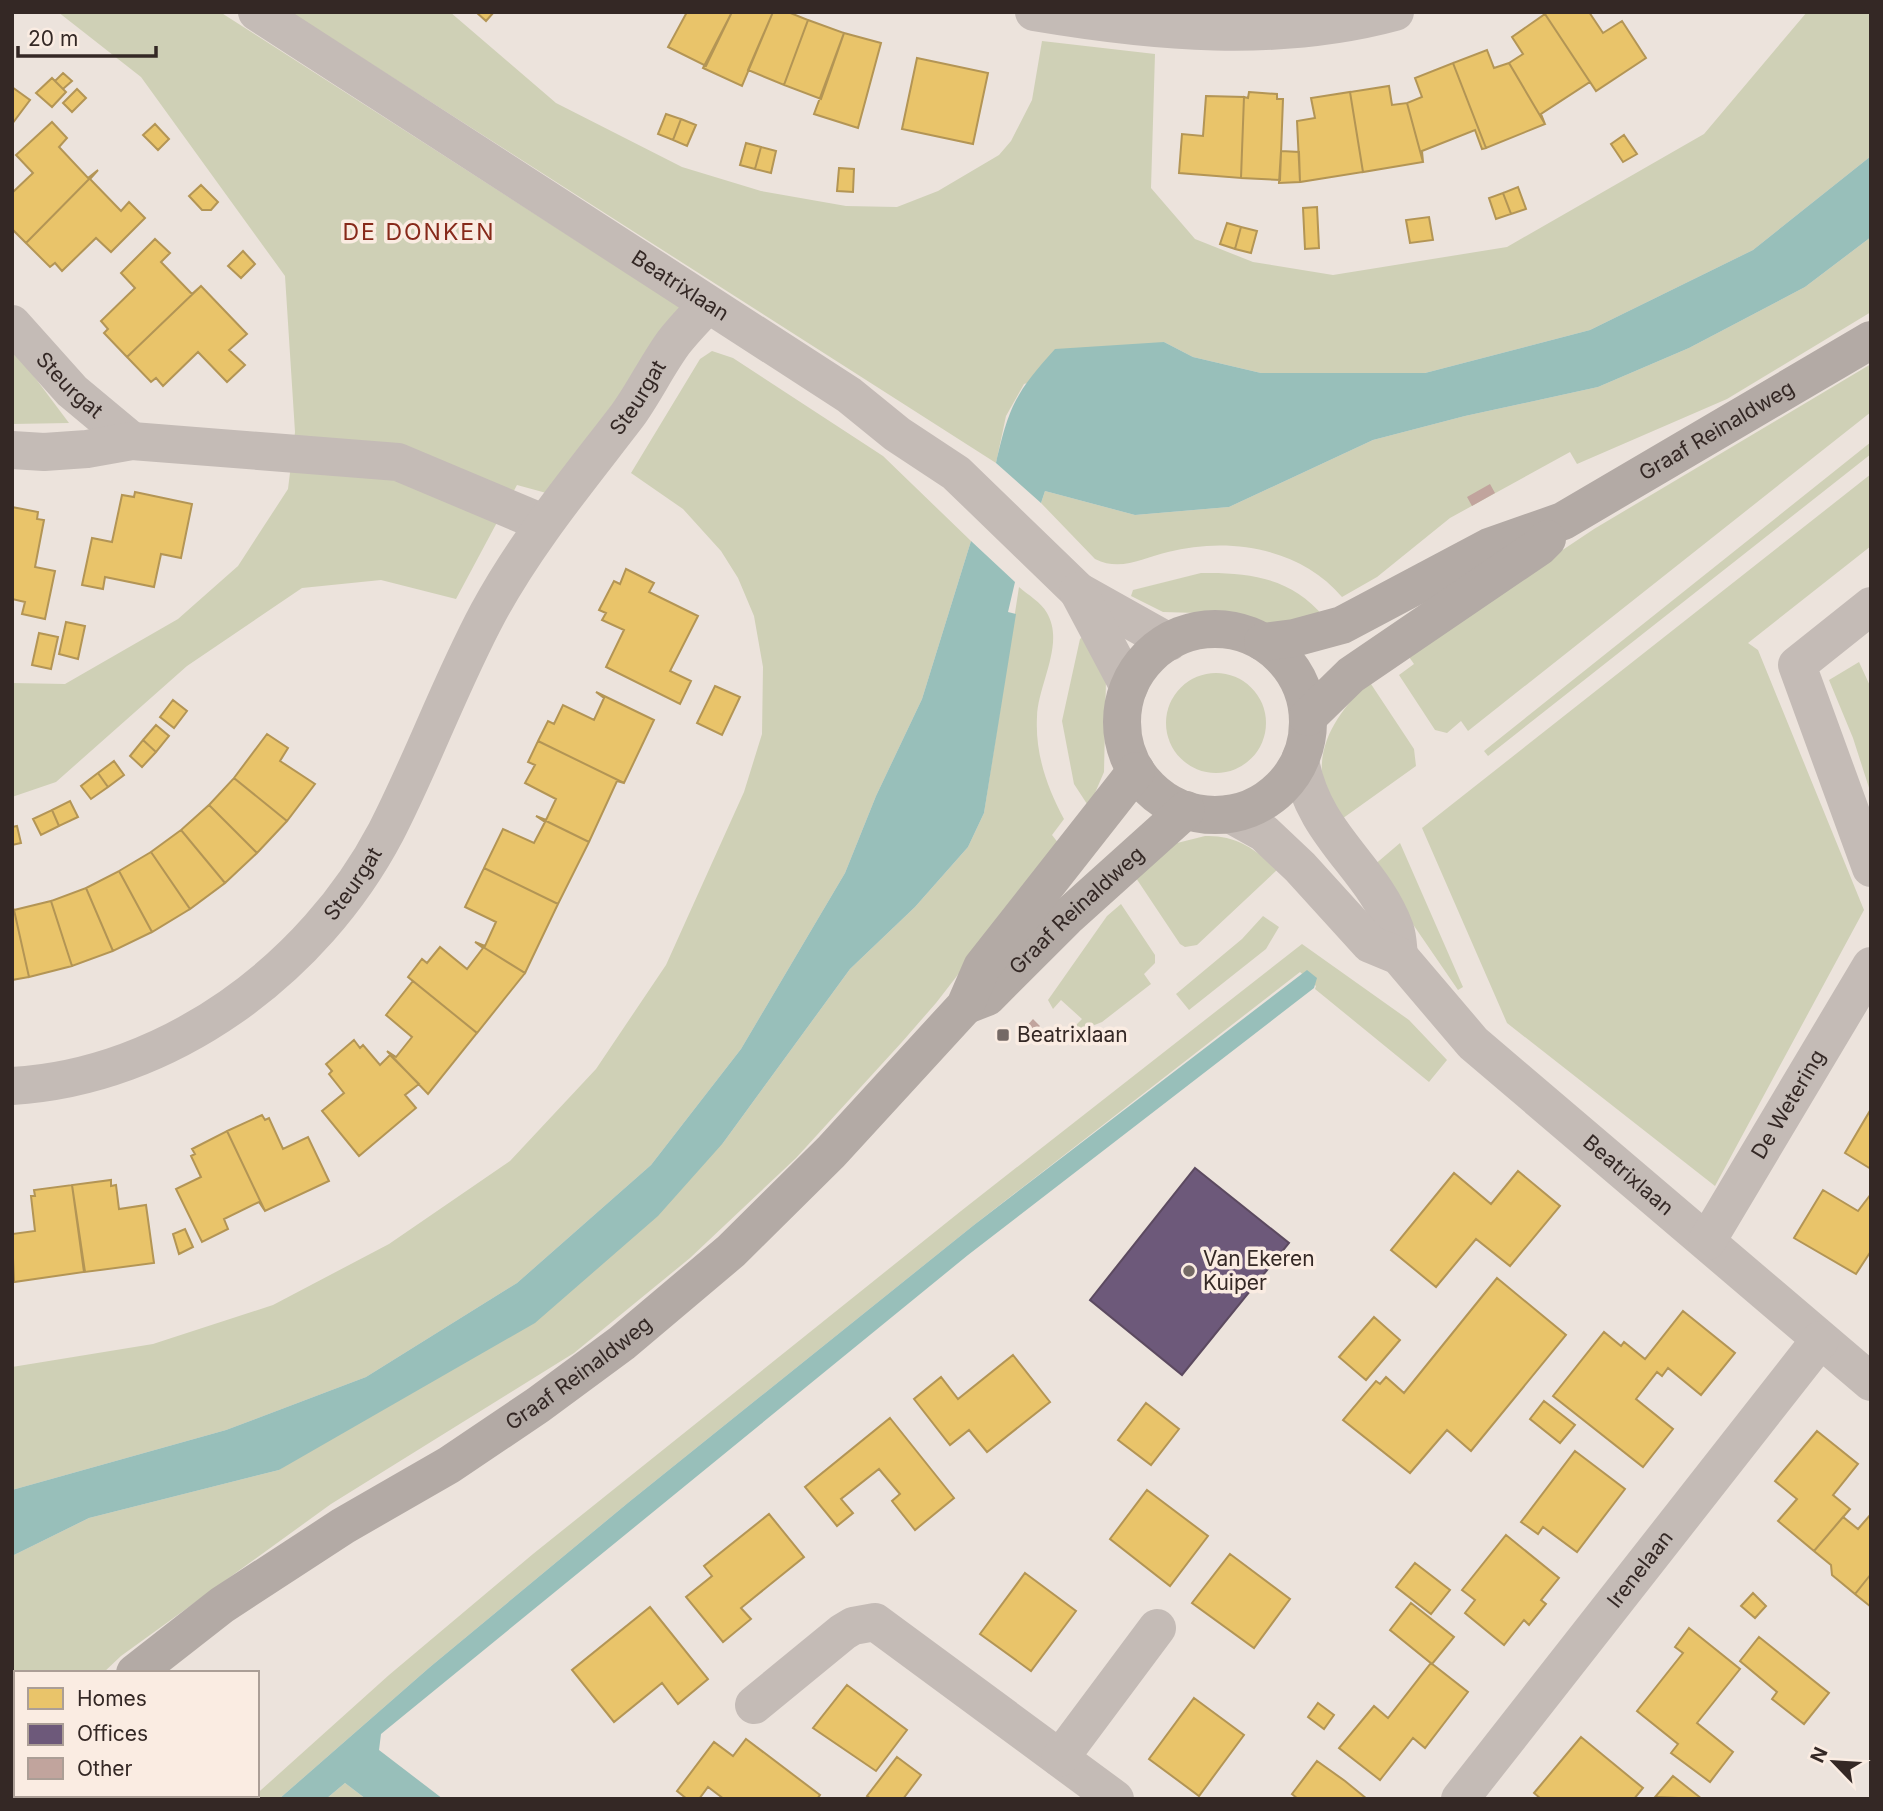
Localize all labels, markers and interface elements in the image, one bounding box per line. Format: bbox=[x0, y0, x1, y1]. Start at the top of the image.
scale bar bbox=[18, 14, 156, 58]
text: 20 m bbox=[28, 26, 78, 51]
district label: DE DONKEN bbox=[342, 218, 496, 246]
street label: Beatrixlaan bbox=[627, 245, 734, 326]
street label: Steurgat bbox=[31, 347, 108, 423]
street label: Steurgat bbox=[604, 355, 671, 440]
street label: Graaf Reinaldweg bbox=[1634, 375, 1798, 486]
street label: Graaf Reinaldweg bbox=[1004, 841, 1149, 979]
street label: Steurgat bbox=[318, 842, 387, 925]
place label: Beatrixlaan bbox=[1017, 1022, 1128, 1047]
marker: Beatrixlaan bbox=[995, 1027, 1011, 1043]
street label: De Wetering bbox=[1746, 1045, 1830, 1163]
street label: Beatrixlaan bbox=[1578, 1129, 1679, 1220]
place label: Van Ekeren Kuiper bbox=[1203, 1246, 1315, 1295]
marker: Van Ekeren Kuiper bbox=[1181, 1263, 1197, 1279]
street label: Graaf Reinaldweg bbox=[501, 1311, 656, 1435]
street label: Irenelaan bbox=[1602, 1525, 1678, 1613]
legend bbox=[14, 1671, 259, 1797]
text: Homes bbox=[77, 1686, 147, 1711]
text: Offices bbox=[77, 1721, 148, 1746]
north arrow bbox=[1799, 1727, 1869, 1797]
text: N bbox=[1806, 1744, 1833, 1766]
text: Other bbox=[77, 1756, 133, 1781]

